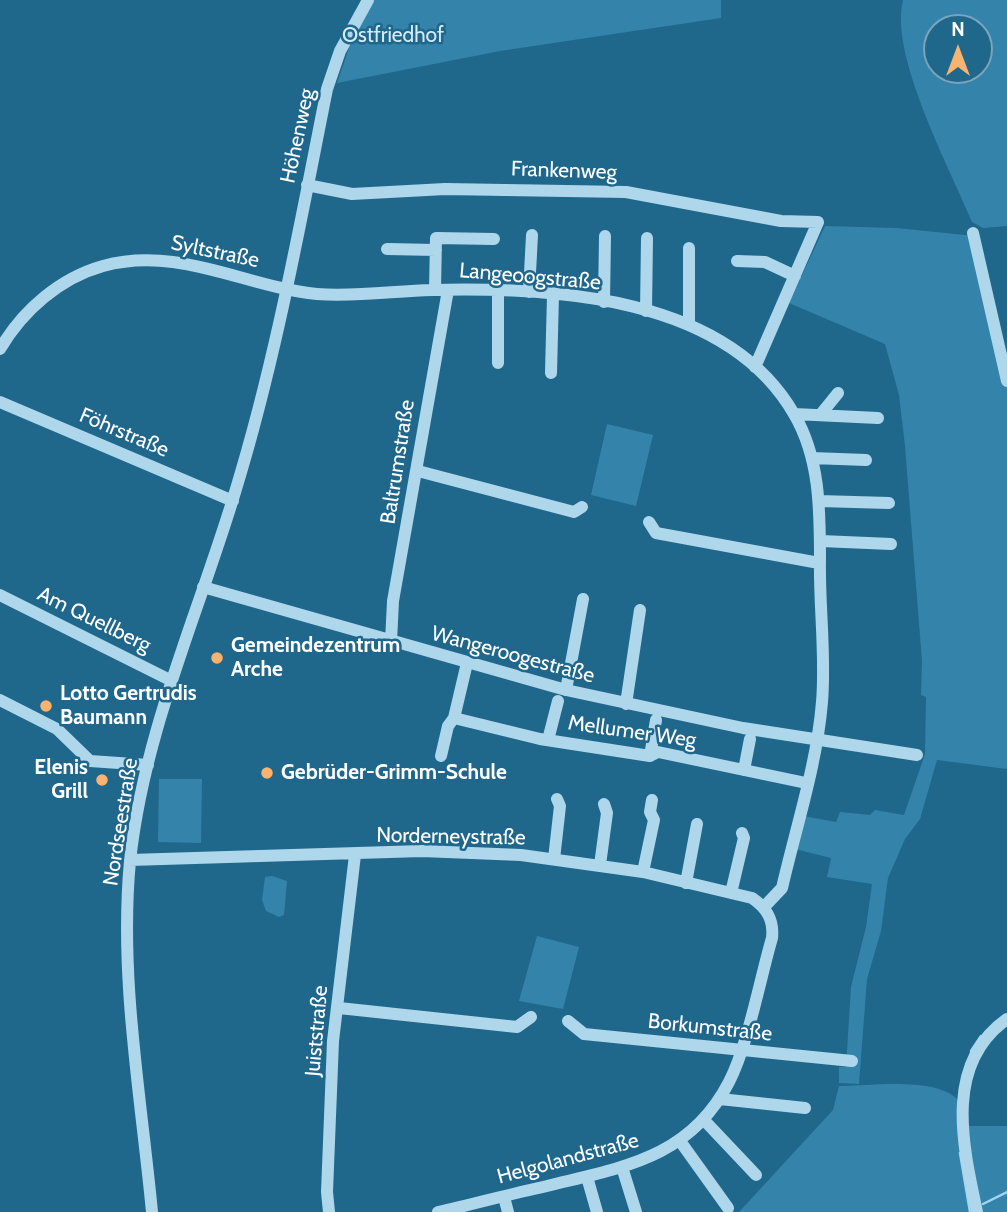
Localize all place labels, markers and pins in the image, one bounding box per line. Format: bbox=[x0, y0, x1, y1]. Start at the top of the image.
place label: Gemeindezentrum Arche bbox=[231, 633, 400, 683]
marker: Gemeindezentrum Arche bbox=[209, 650, 225, 666]
place label: Lotto Gertrudis Baumann bbox=[60, 681, 197, 731]
marker: Lotto Gertrudis Baumann bbox=[38, 698, 54, 714]
place label: Elenis Grill bbox=[34, 755, 88, 805]
place label: Gebrüder-Grimm-Schule bbox=[281, 760, 507, 786]
marker: Gebrüder-Grimm-Schule bbox=[259, 765, 275, 781]
marker: Elenis Grill bbox=[94, 772, 110, 788]

